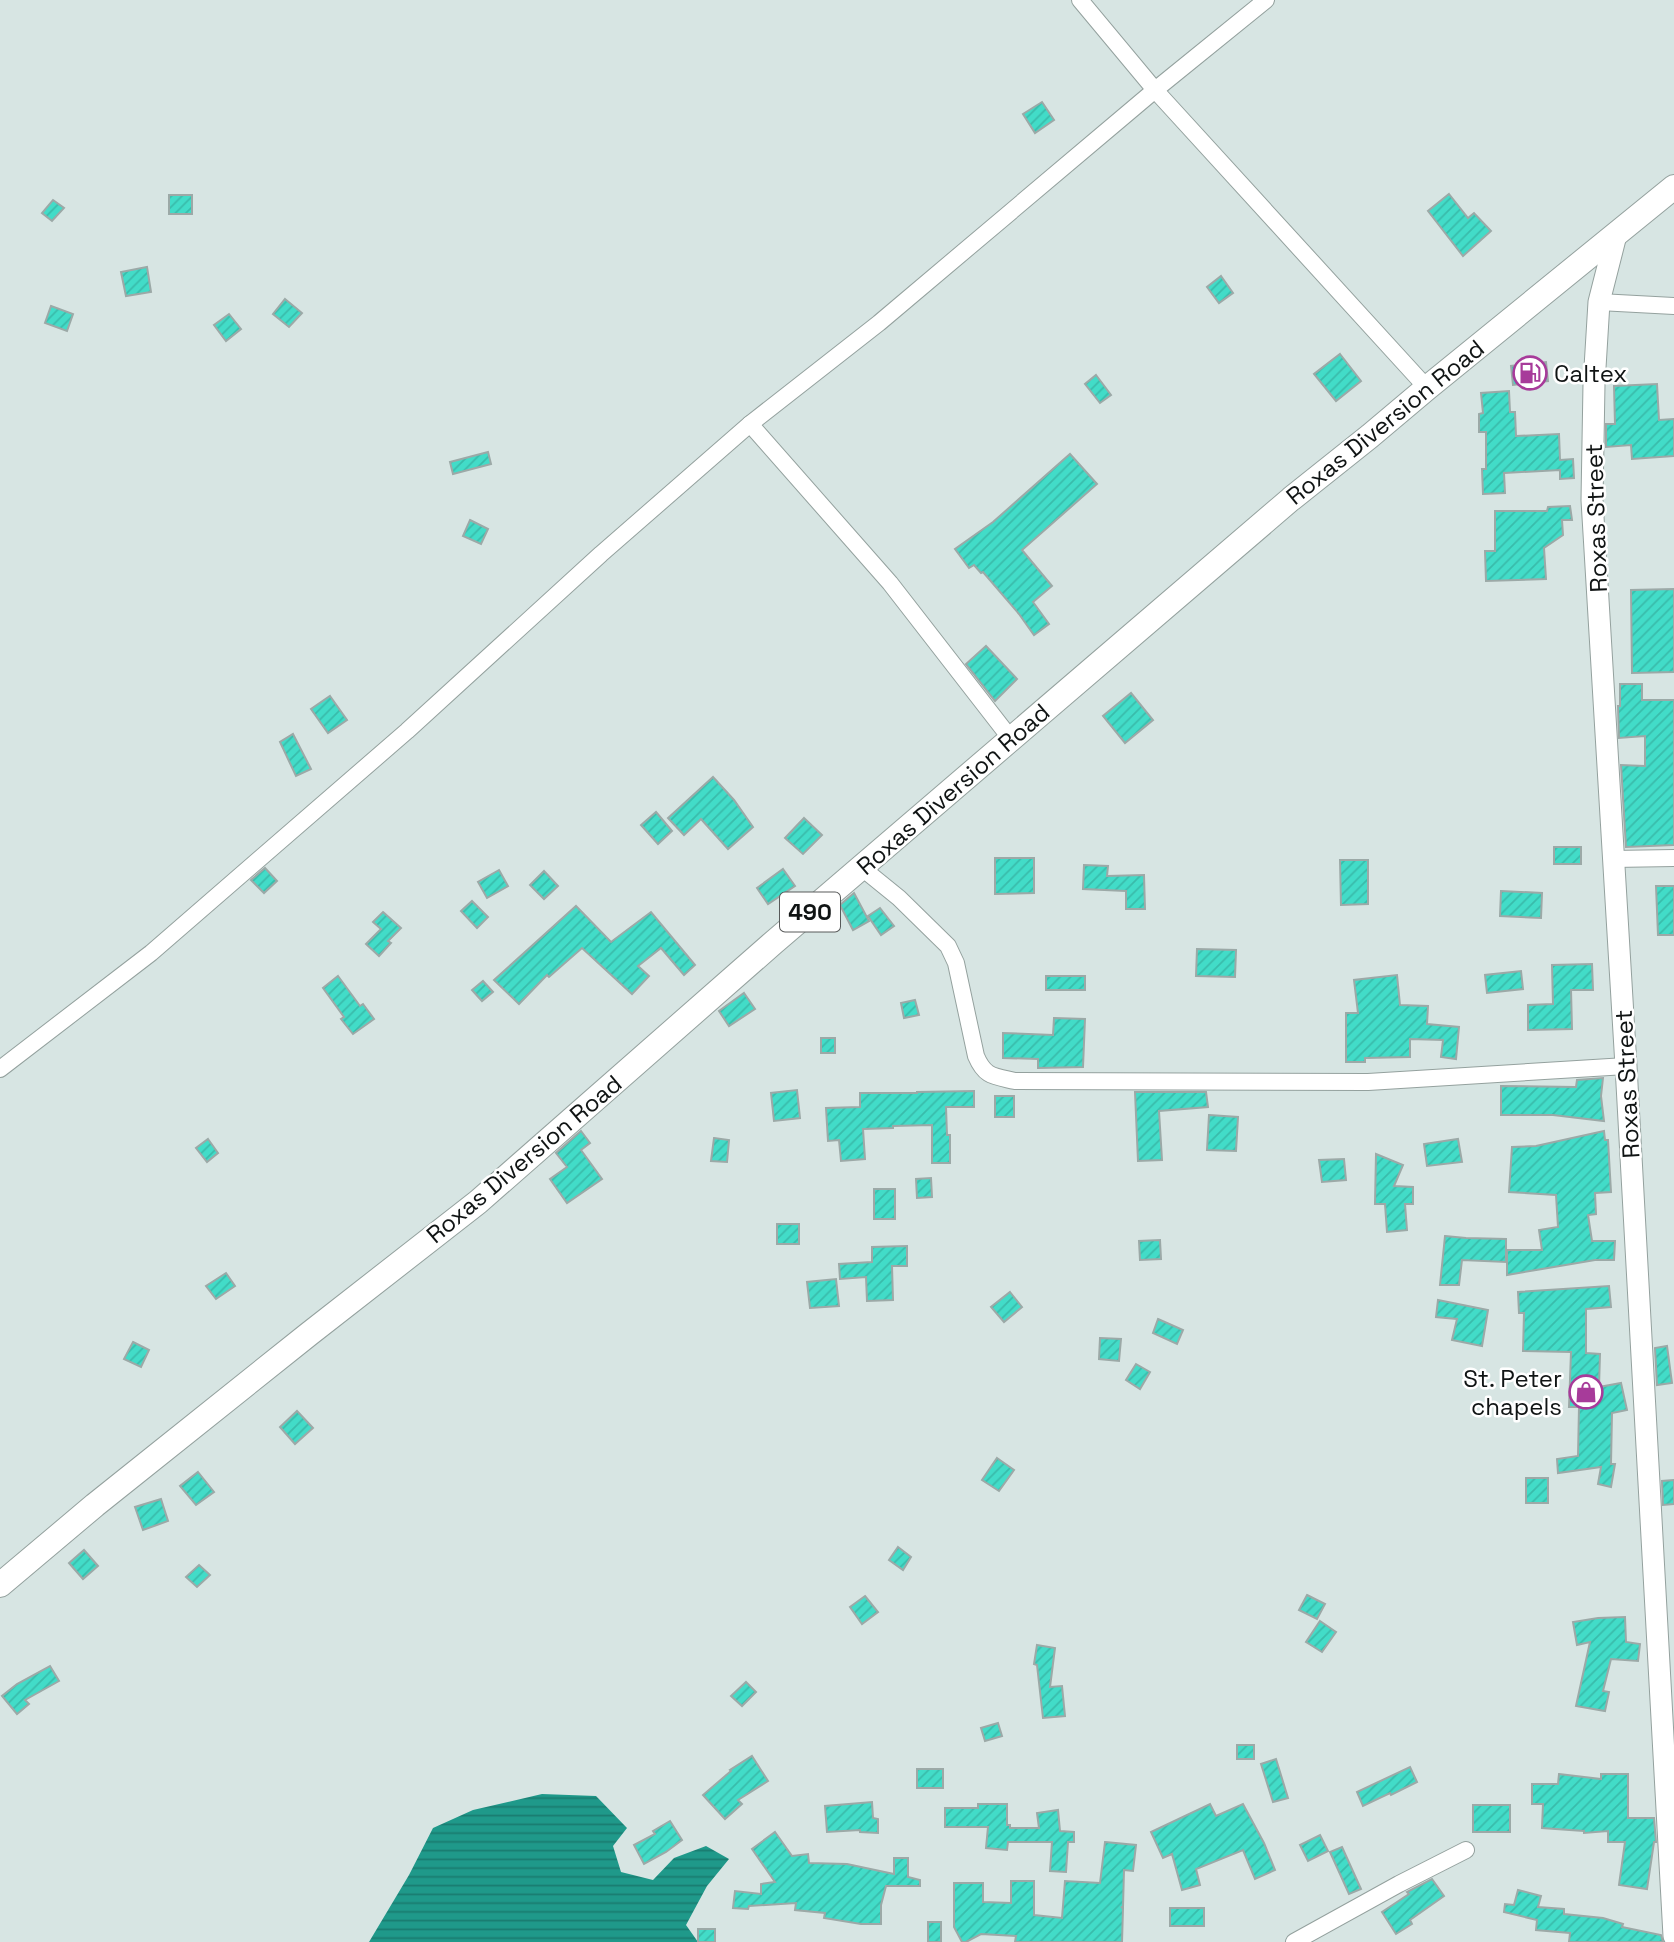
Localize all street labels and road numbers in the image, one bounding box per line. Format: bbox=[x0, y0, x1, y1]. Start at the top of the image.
street label: Roxas Diversion Road bbox=[1280, 333, 1490, 511]
street label: Roxas Street bbox=[1578, 443, 1614, 593]
street label: Roxas Diversion Road bbox=[850, 697, 1056, 881]
road number: 490 bbox=[780, 892, 840, 931]
street label: Roxas Street bbox=[1608, 1009, 1646, 1159]
street label: Roxas Diversion Road bbox=[420, 1068, 628, 1250]

